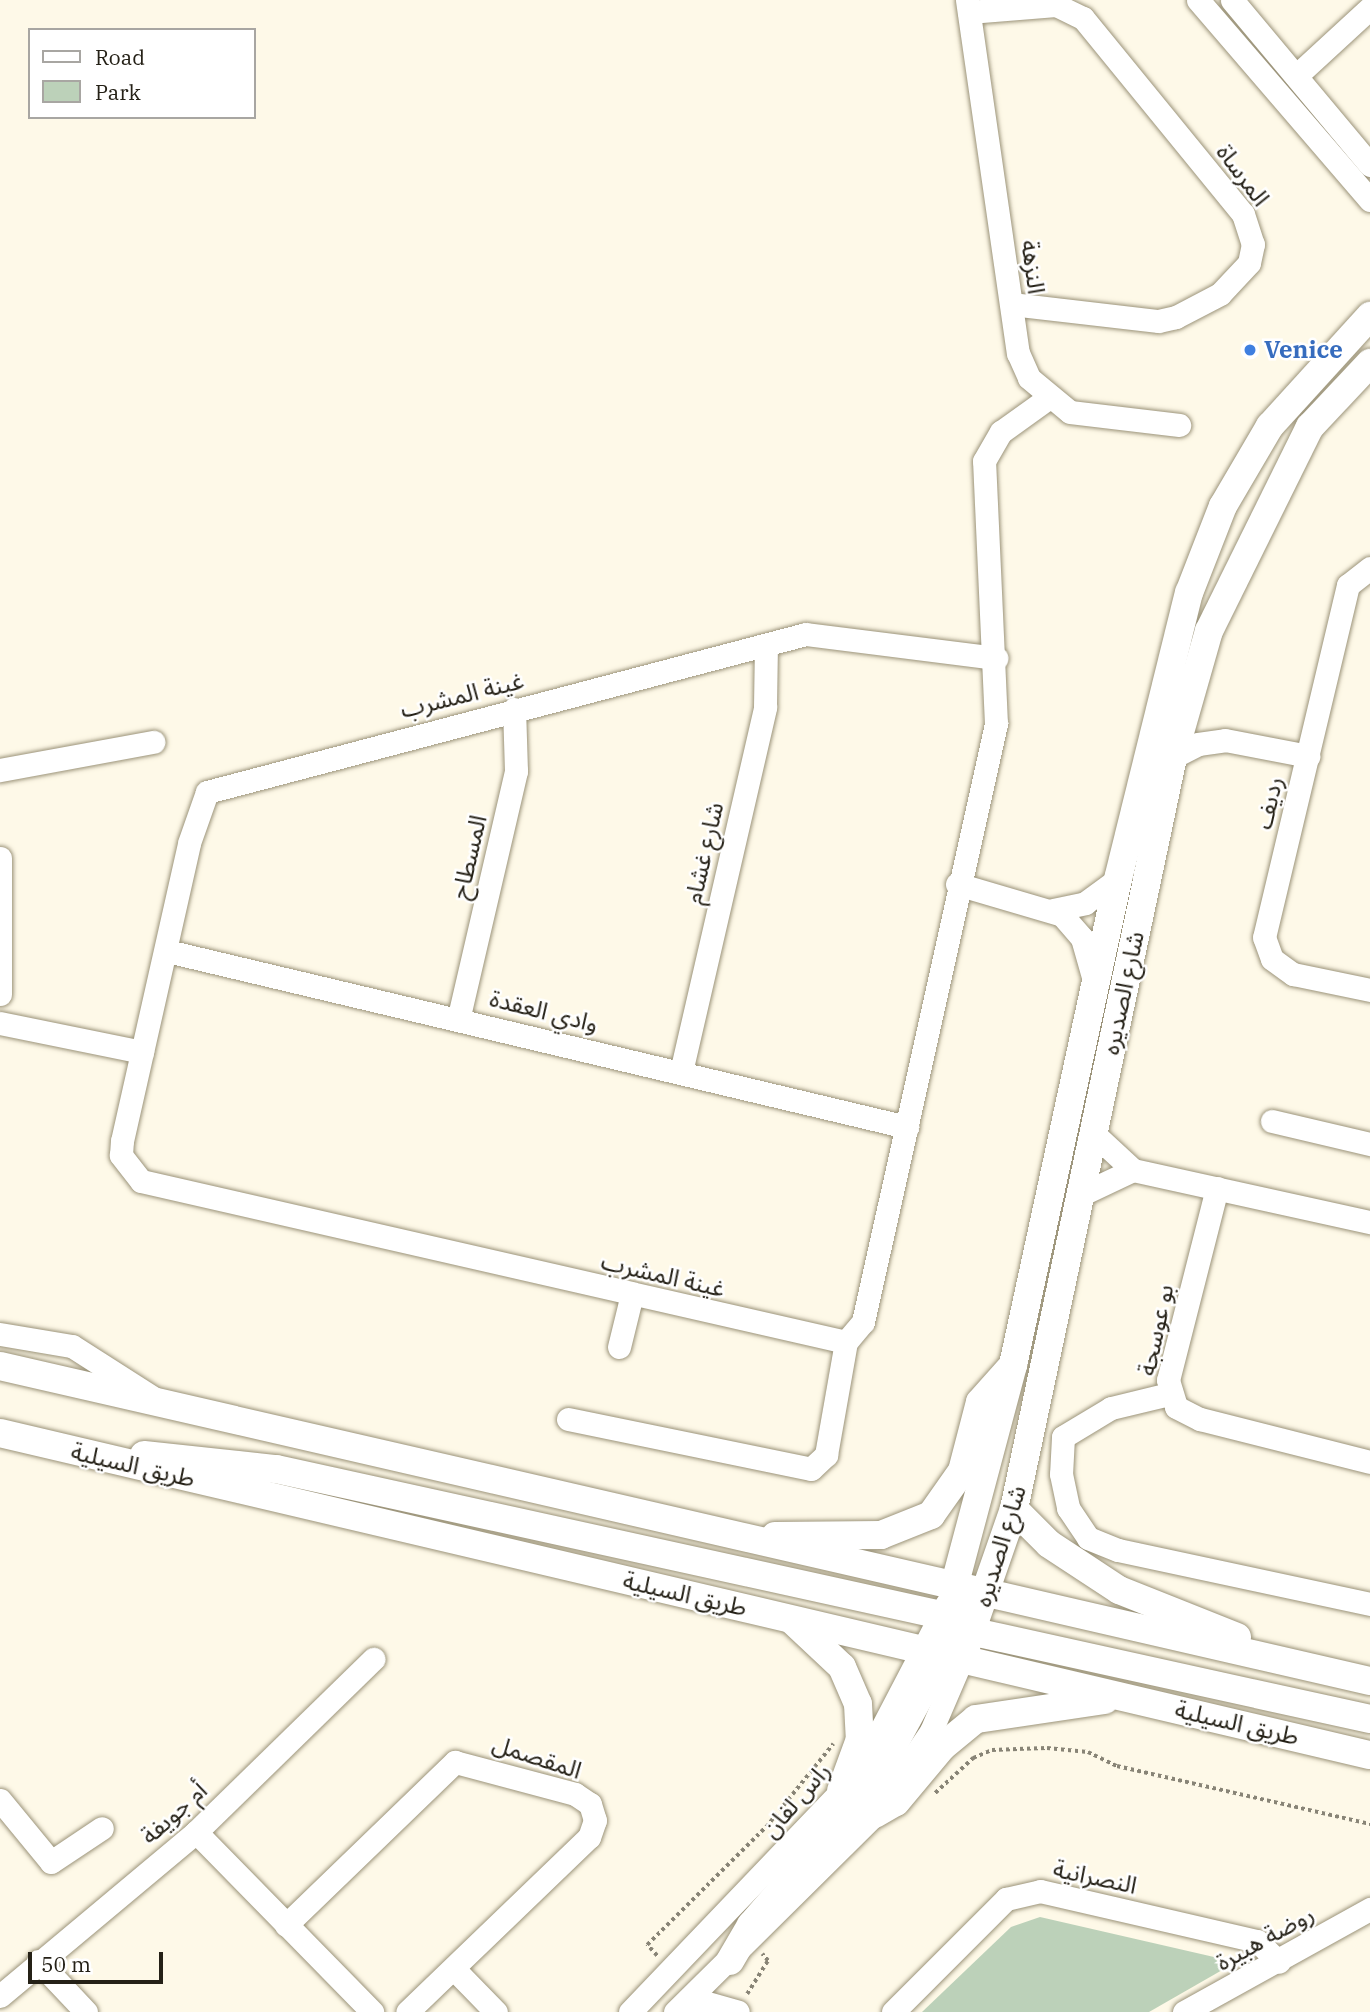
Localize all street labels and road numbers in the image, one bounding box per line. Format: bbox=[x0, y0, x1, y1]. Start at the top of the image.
street label: المرساة bbox=[1210, 138, 1276, 212]
street label: النزهة bbox=[1015, 238, 1051, 296]
street label: غينة المشرب bbox=[397, 666, 527, 724]
street label: رديف bbox=[1249, 774, 1289, 832]
street label: شارع غشام bbox=[678, 799, 730, 907]
street label: المسطاح bbox=[445, 812, 493, 902]
street label: شارع الصديره bbox=[1096, 929, 1150, 1057]
street label: وادي العقدة bbox=[487, 984, 601, 1038]
street label: غينة المشرب bbox=[598, 1247, 728, 1303]
street label: بو عوسجة bbox=[1132, 1282, 1180, 1378]
street label: طريق السيلية bbox=[68, 1437, 198, 1493]
street label: شارع الصديره bbox=[968, 1482, 1032, 1610]
street label: طريق السيلية bbox=[620, 1566, 750, 1622]
street label: طريق السيلية bbox=[1172, 1695, 1302, 1751]
street label: المقصمل bbox=[489, 1729, 585, 1785]
street label: راس لفان bbox=[756, 1757, 836, 1843]
street label: أم جويفة bbox=[135, 1776, 213, 1850]
street label: النصرانية bbox=[1051, 1854, 1139, 1900]
street label: روضة هبيرة bbox=[1211, 1899, 1319, 1977]

